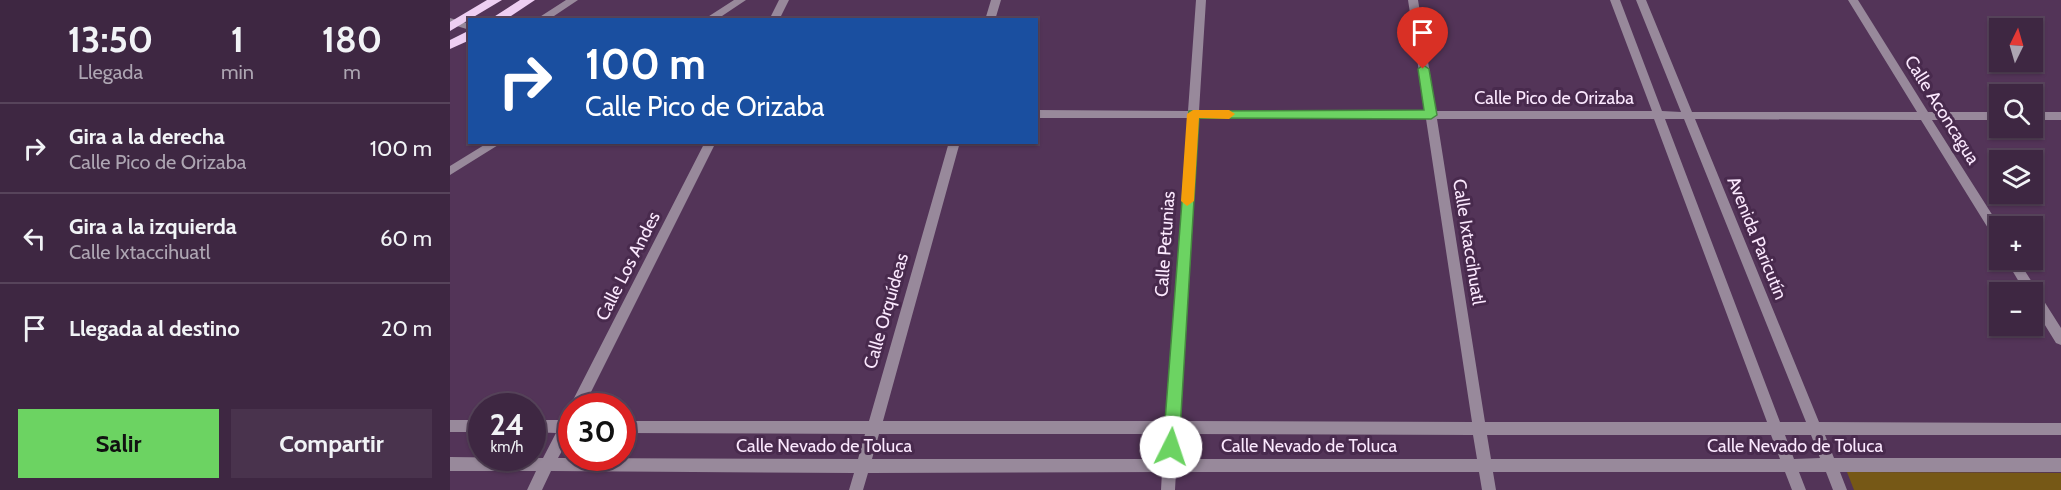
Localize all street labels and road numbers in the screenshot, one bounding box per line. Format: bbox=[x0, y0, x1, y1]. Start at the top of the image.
street label: Calle Aconcagua bbox=[1900, 52, 1984, 169]
street label: Calle Pico de Orizaba bbox=[1474, 87, 1634, 109]
street label: Avenida Paricutín bbox=[1722, 173, 1792, 303]
street label: Calle Ixtaccihuatl bbox=[1448, 177, 1490, 307]
street label: Calle Petunias bbox=[1150, 190, 1180, 298]
street label: Calle Los Andes bbox=[591, 208, 665, 324]
street label: Calle Orquídeas bbox=[859, 251, 913, 371]
street label: Calle Nevado de Toluca bbox=[736, 435, 912, 457]
street label: Calle Nevado de Toluca bbox=[1221, 435, 1397, 457]
street label: Calle Nevado de Toluca bbox=[1707, 435, 1883, 457]

